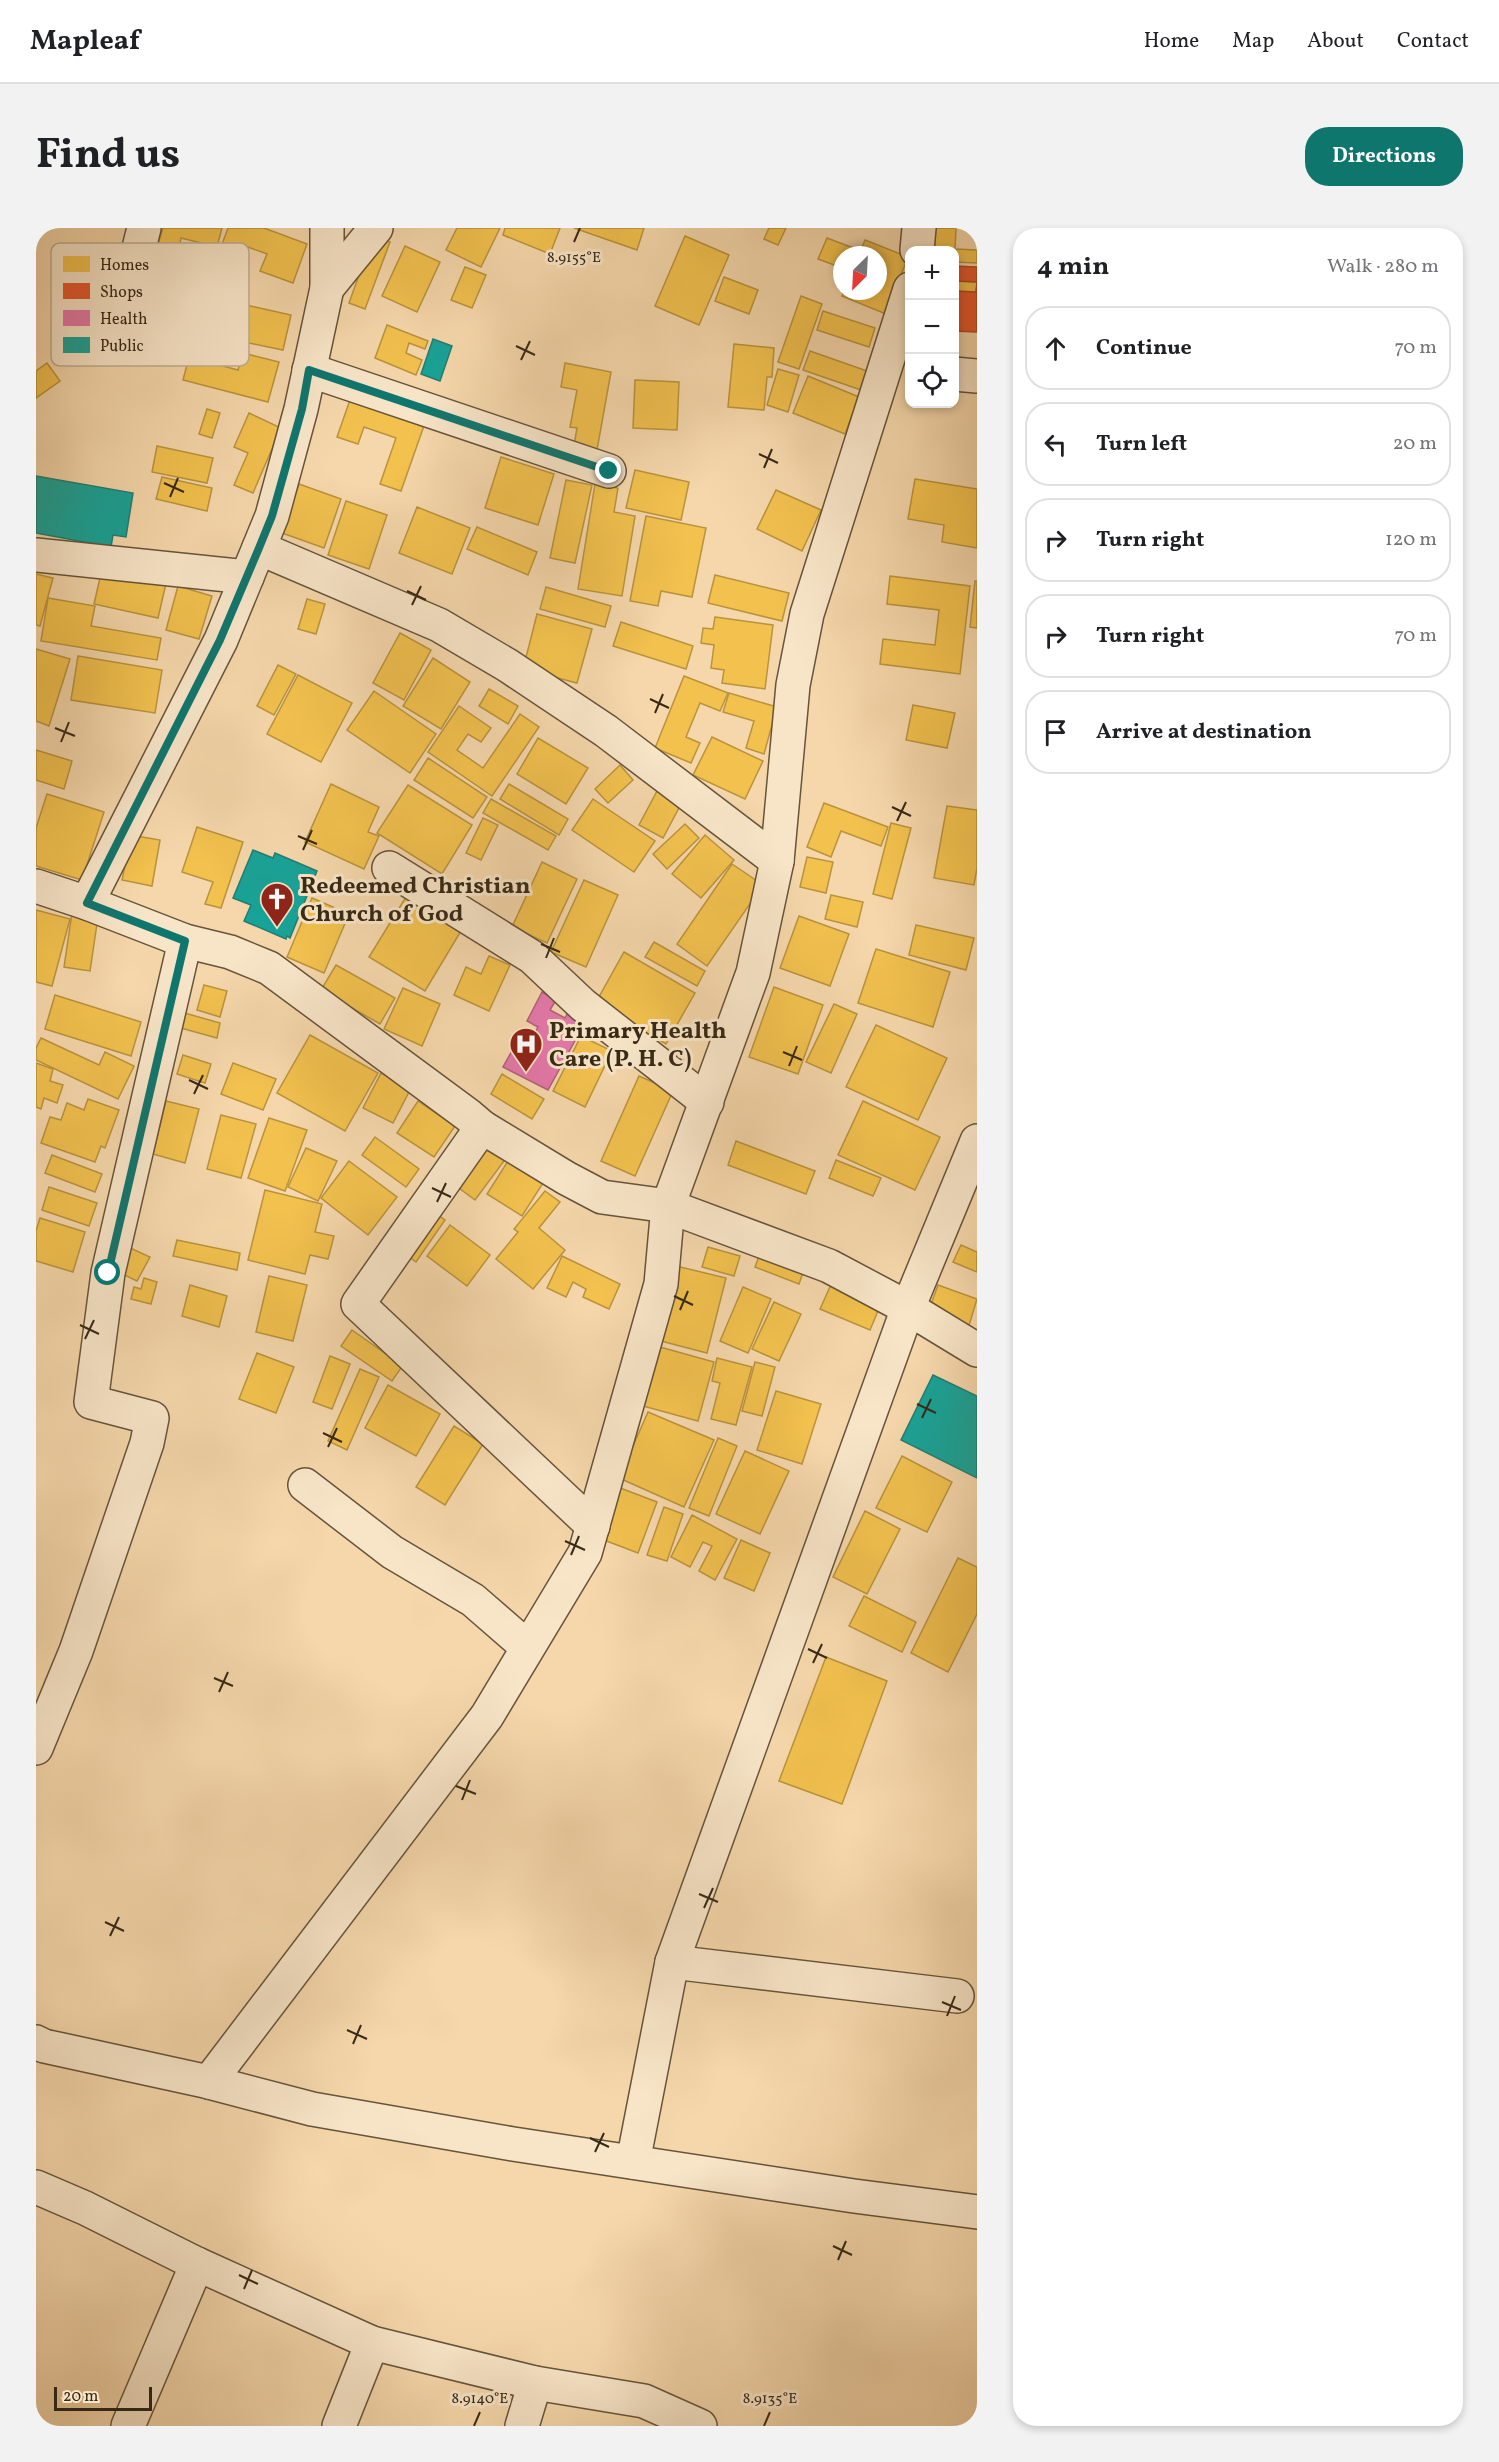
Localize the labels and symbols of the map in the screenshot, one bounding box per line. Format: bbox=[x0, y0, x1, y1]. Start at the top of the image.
legend bbox=[51, 243, 249, 366]
north arrow bbox=[833, 246, 887, 300]
text: 8.9155°E bbox=[547, 248, 601, 269]
text: Homes bbox=[100, 255, 149, 277]
text: Shops bbox=[100, 282, 143, 304]
text: Health bbox=[100, 309, 148, 331]
text: Public bbox=[100, 336, 144, 358]
route end bbox=[595, 457, 621, 483]
place label: Redeemed Christian Church of God bbox=[300, 870, 531, 932]
church icon: Redeemed Christian Church of God bbox=[259, 881, 295, 928]
place label: Primary Health Care (P. H. C) bbox=[549, 1015, 727, 1077]
hospital icon: Primary Health Care (P. H. C) bbox=[508, 1026, 544, 1073]
route start bbox=[94, 1259, 120, 1285]
scale bar bbox=[54, 2384, 152, 2412]
text: 8.9140°E bbox=[452, 2389, 508, 2410]
text: 8.9135°E bbox=[743, 2389, 797, 2410]

